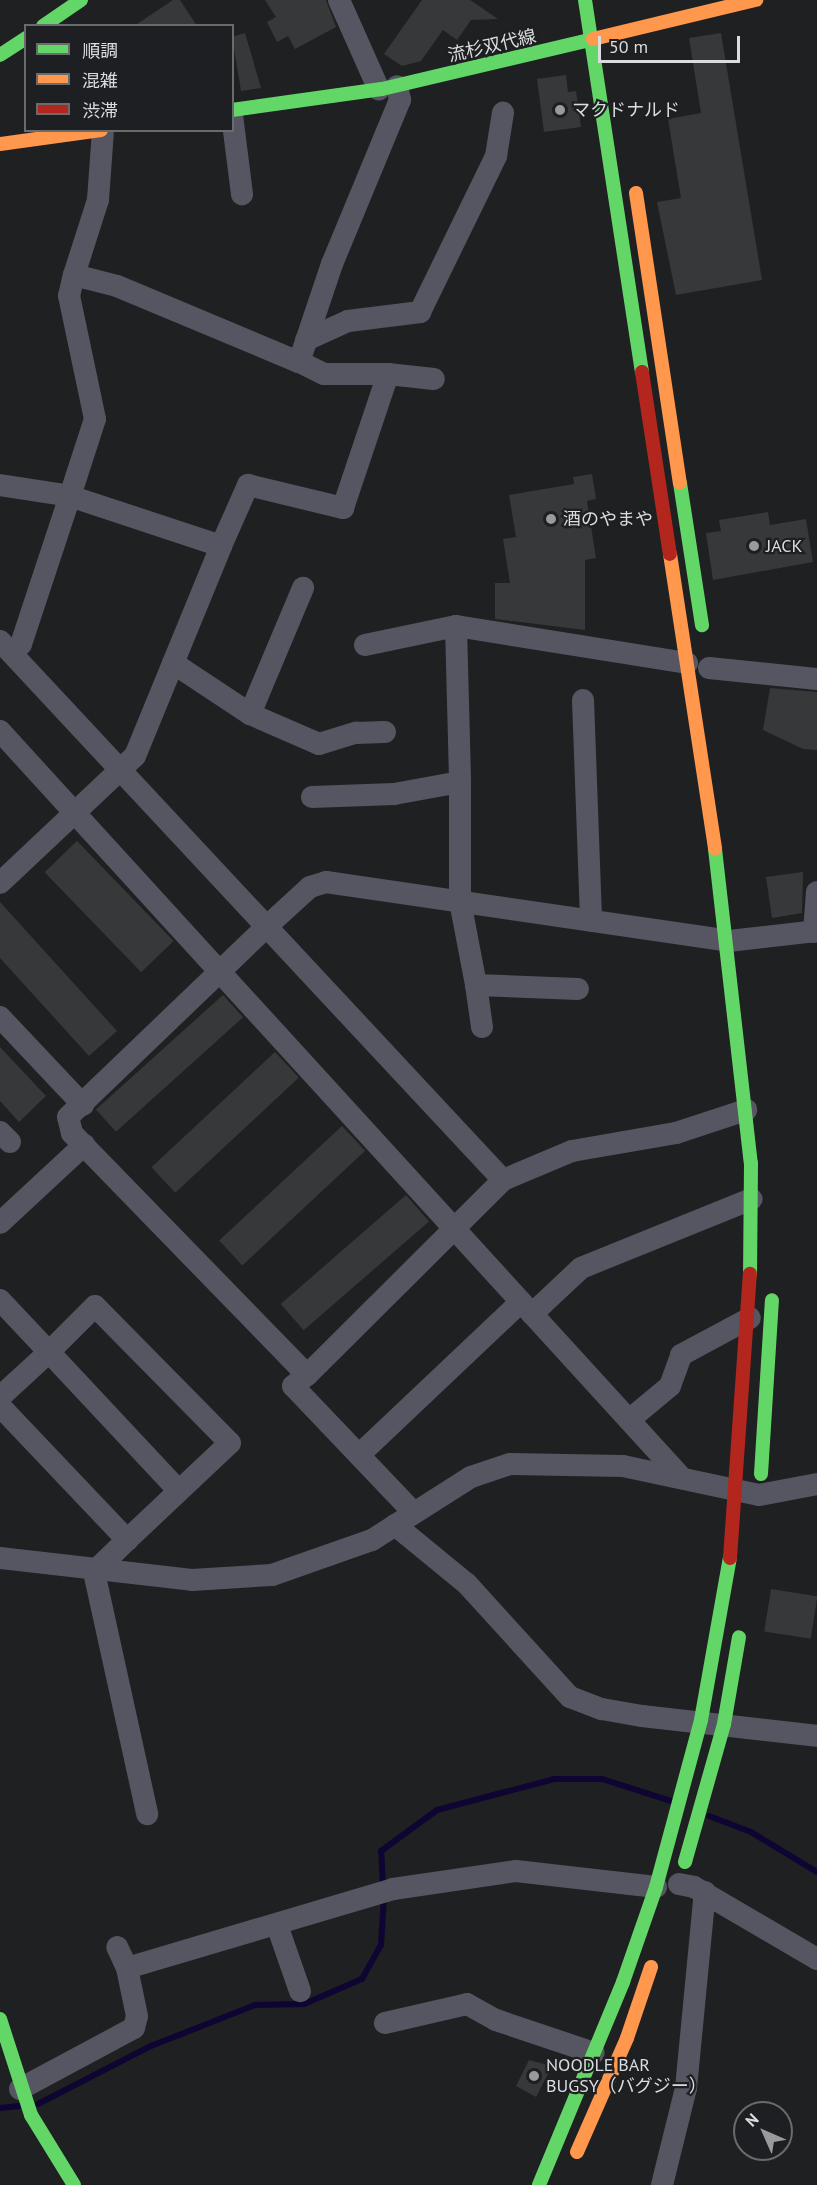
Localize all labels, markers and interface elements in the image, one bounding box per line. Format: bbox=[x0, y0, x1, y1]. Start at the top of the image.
legend bbox=[24, 24, 234, 132]
scale bar bbox=[601, 24, 744, 62]
street label: 流杉双代線 bbox=[446, 25, 538, 67]
text: 50 m bbox=[609, 35, 648, 58]
text: 順調 bbox=[82, 39, 118, 62]
text: 混雑 bbox=[82, 69, 118, 92]
text: 渋滞 bbox=[82, 99, 118, 122]
place label: マクドナルド bbox=[572, 99, 680, 121]
marker: マクドナルド bbox=[553, 103, 567, 117]
place label: 酒のやまや bbox=[563, 508, 653, 530]
marker: 酒のやまや bbox=[544, 512, 558, 526]
place label: JACK bbox=[766, 535, 803, 557]
marker: JACK bbox=[747, 539, 761, 553]
place label: NOODLE BAR BUGSY（バグジー） bbox=[546, 2055, 707, 2098]
marker: NOODLE BAR BUGSY（バグジー） bbox=[527, 2069, 541, 2083]
north arrow bbox=[733, 2101, 793, 2161]
text: N bbox=[741, 2109, 762, 2130]

